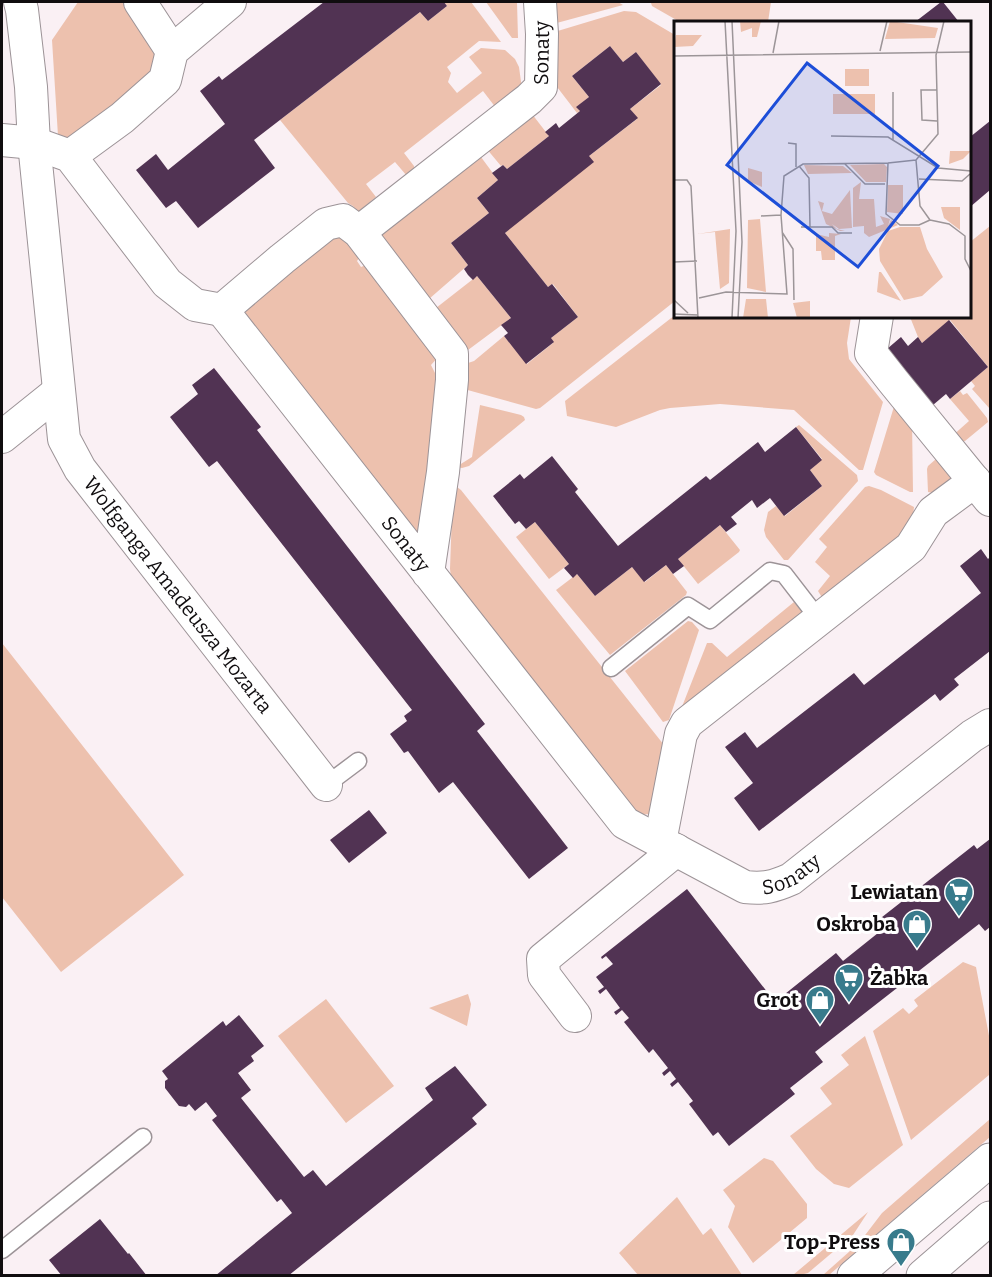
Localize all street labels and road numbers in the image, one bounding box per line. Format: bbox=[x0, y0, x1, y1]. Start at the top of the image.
street label: Sonaty bbox=[529, 19, 554, 85]
street label: Wolfganga Amadeusza Mozarta bbox=[79, 472, 278, 718]
street label: Sonaty bbox=[376, 511, 435, 577]
street label: Sonaty bbox=[760, 848, 826, 900]

